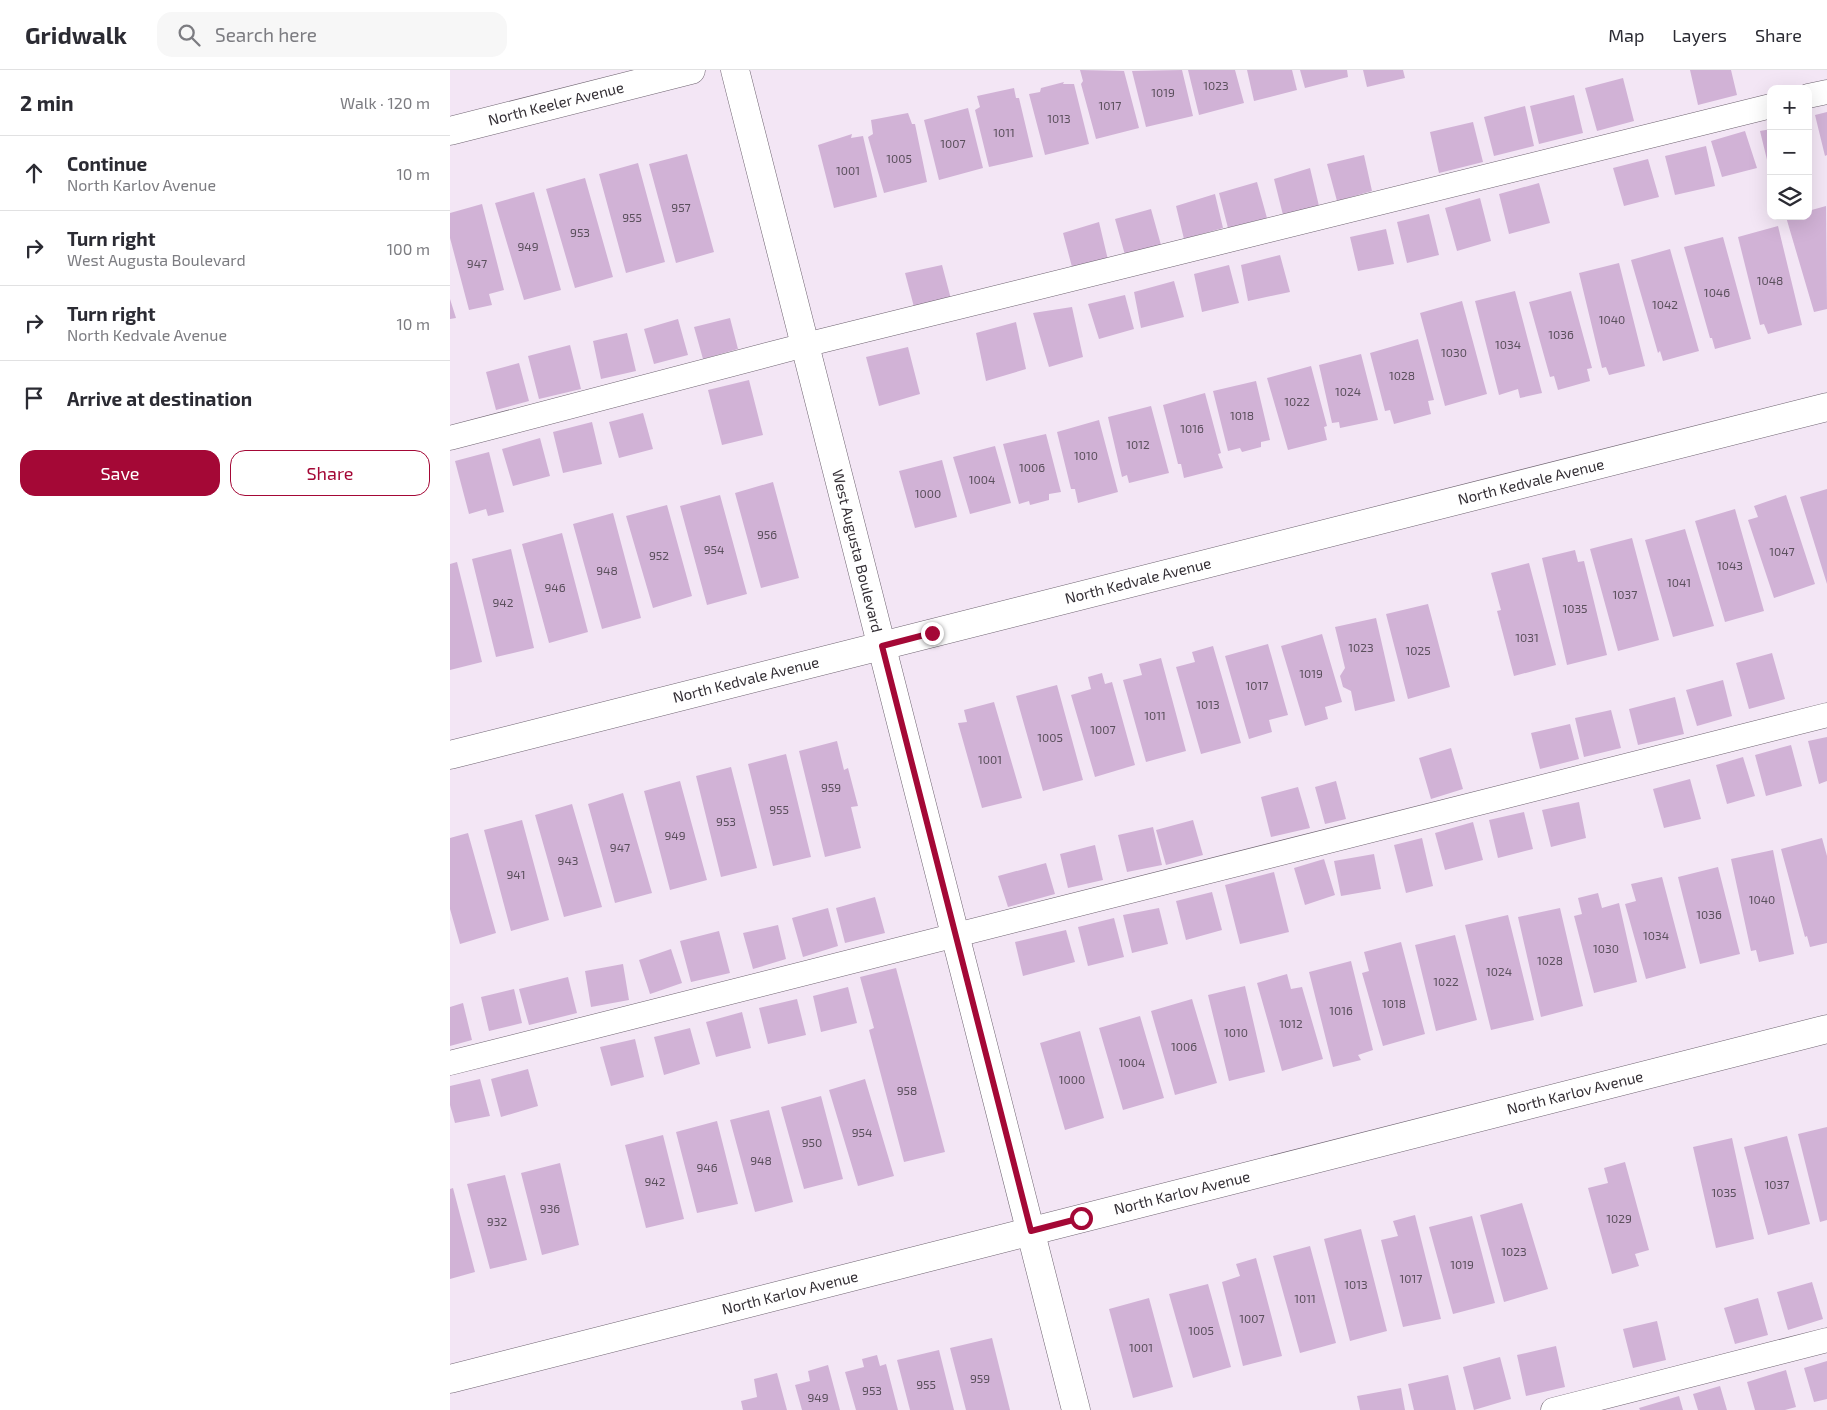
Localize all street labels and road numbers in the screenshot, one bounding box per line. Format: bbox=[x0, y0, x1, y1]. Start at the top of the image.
street label: North Keeler Avenue bbox=[486, 77, 625, 129]
street label: North Kedvale Avenue bbox=[1456, 454, 1606, 508]
street label: West Augusta Boulevard bbox=[829, 467, 887, 634]
street label: North Kedvale Avenue bbox=[1063, 553, 1213, 607]
street label: North Kedvale Avenue bbox=[671, 652, 821, 706]
street label: North Karlov Avenue bbox=[1505, 1066, 1645, 1118]
street label: North Karlov Avenue bbox=[1112, 1166, 1252, 1218]
street label: North Karlov Avenue bbox=[720, 1266, 860, 1318]

